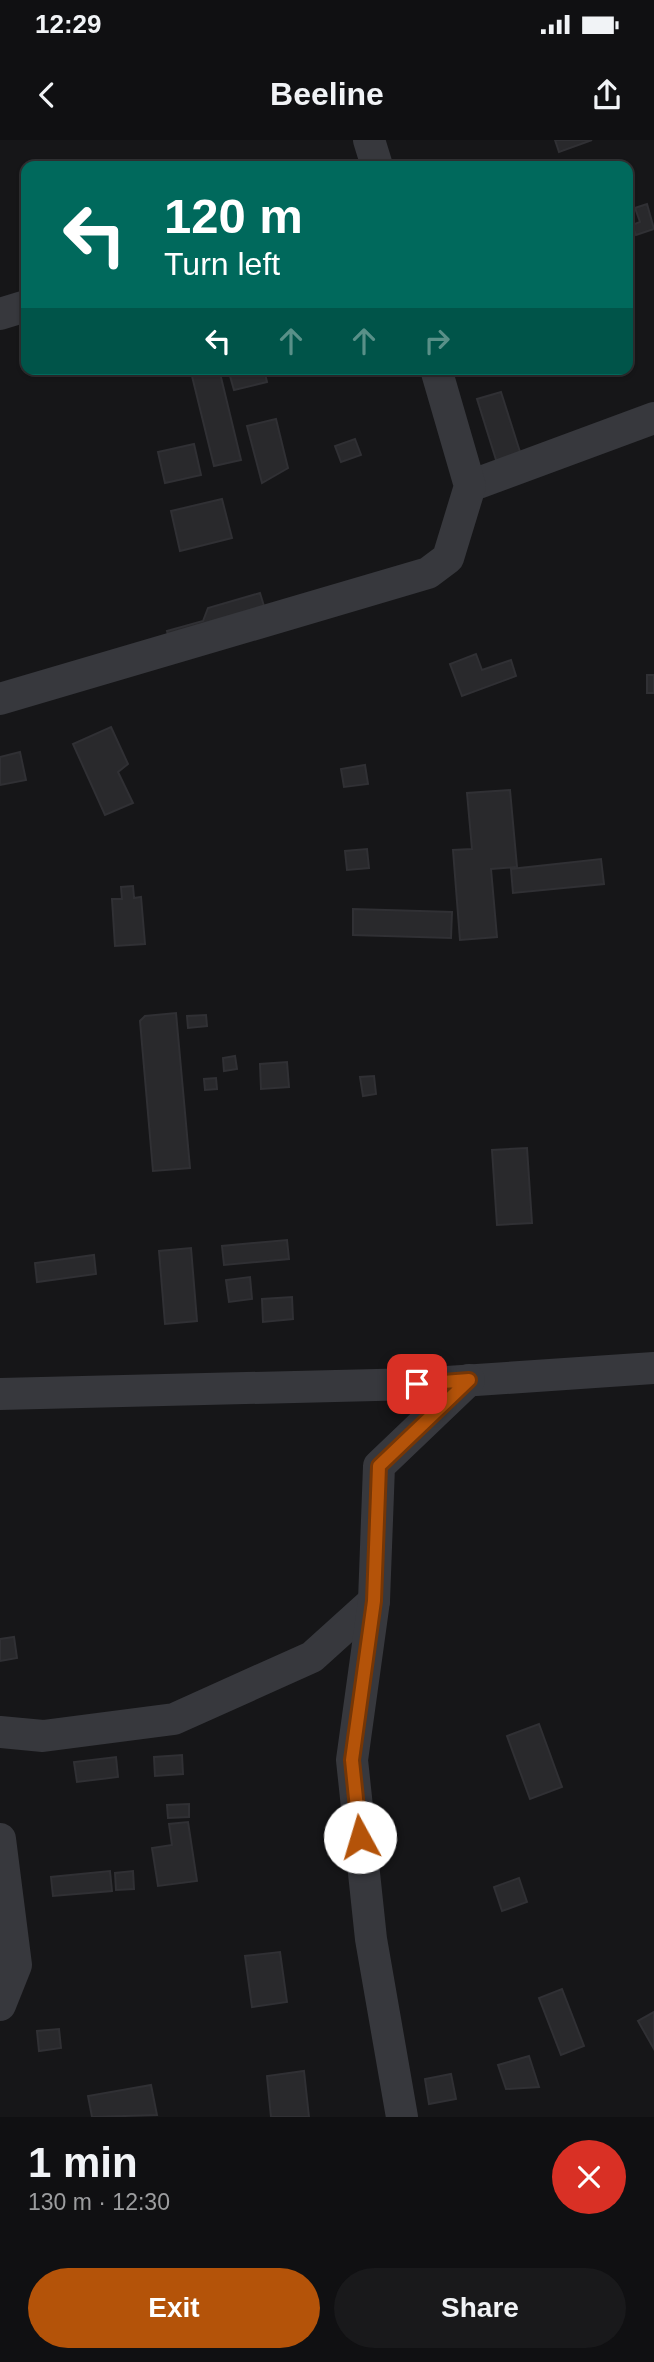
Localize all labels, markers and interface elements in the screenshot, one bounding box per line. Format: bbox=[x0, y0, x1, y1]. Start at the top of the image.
text: 12:29 bbox=[35, 9, 102, 39]
icon: back bbox=[28, 76, 66, 114]
text: Beeline bbox=[270, 76, 384, 112]
icon: share bbox=[588, 76, 626, 114]
icon: left bbox=[49, 189, 140, 280]
text: 120 m bbox=[164, 189, 303, 243]
text: Turn left bbox=[164, 246, 280, 282]
icon: left bbox=[199, 322, 237, 360]
icon: ahead bbox=[272, 322, 310, 360]
icon: ahead bbox=[345, 322, 383, 360]
icon: right bbox=[418, 322, 456, 360]
pin bbox=[387, 1354, 447, 1414]
icon: arrive bbox=[398, 1365, 436, 1403]
position arrow bbox=[323, 1800, 397, 1874]
text: 1 min bbox=[28, 2139, 138, 2186]
button: close bbox=[552, 2140, 626, 2214]
text: 130 m · 12:30 bbox=[28, 2189, 170, 2215]
button: Exit bbox=[28, 2268, 320, 2348]
button: Share bbox=[334, 2268, 626, 2348]

